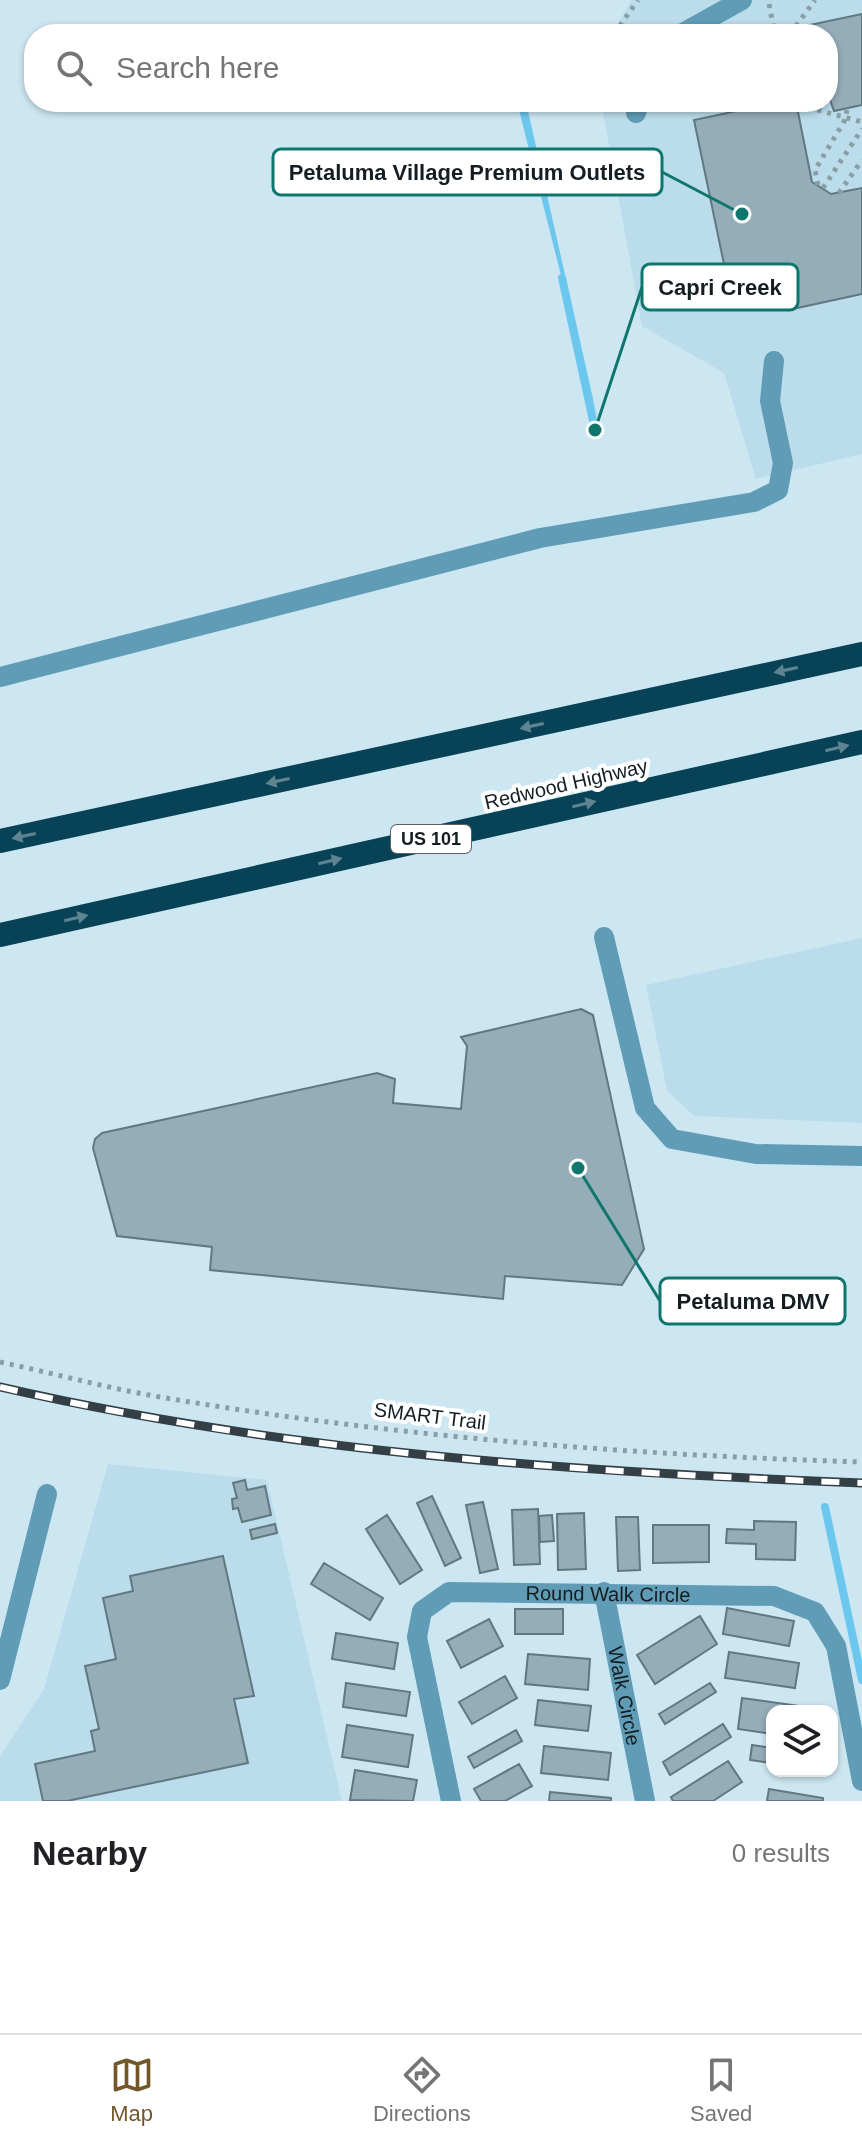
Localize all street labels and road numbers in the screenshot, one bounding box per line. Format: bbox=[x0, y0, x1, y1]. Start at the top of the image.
street label: Redwood Highway bbox=[482, 755, 650, 813]
road number: US 101 bbox=[391, 825, 471, 853]
street label: SMART Trail bbox=[373, 1398, 487, 1434]
street label: Round Walk Circle bbox=[525, 1582, 691, 1606]
street label: Walk Circle bbox=[604, 1645, 645, 1747]

